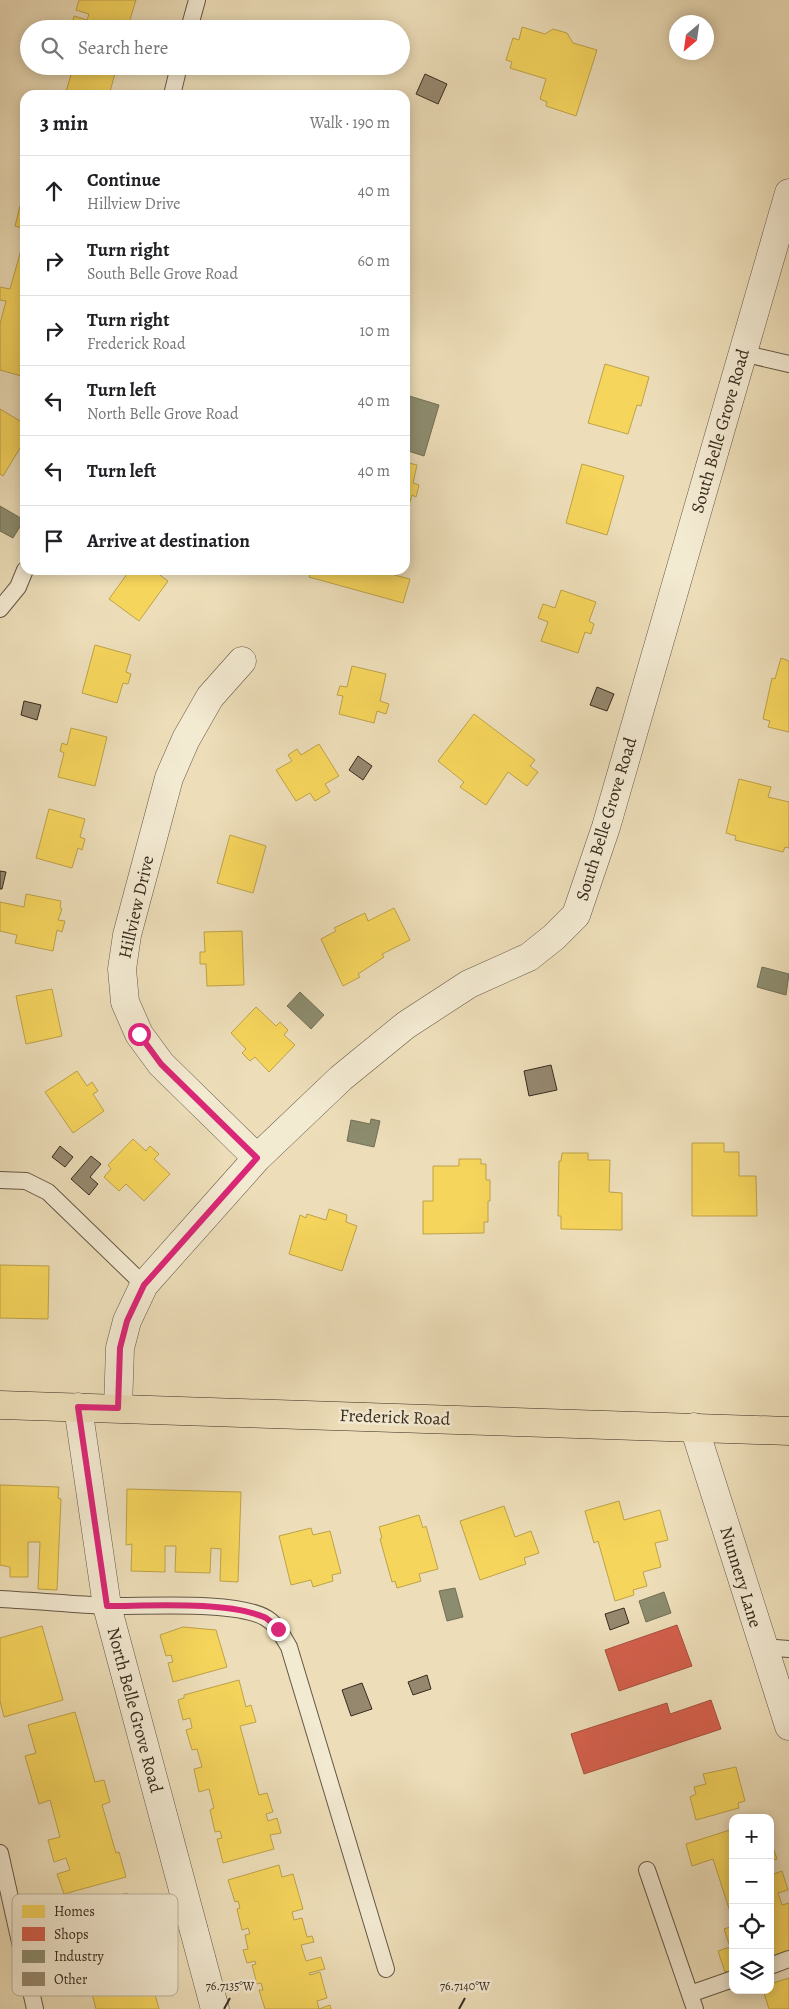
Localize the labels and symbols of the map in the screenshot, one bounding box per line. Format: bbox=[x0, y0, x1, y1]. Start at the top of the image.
north arrow bbox=[669, 15, 714, 60]
street label: South Belle Grove Road bbox=[685, 346, 755, 516]
street label: South Belle Grove Road bbox=[570, 734, 642, 904]
street label: Hillview Drive bbox=[112, 853, 160, 961]
route start bbox=[128, 1023, 151, 1046]
street label: Frederick Road bbox=[339, 1403, 451, 1431]
street label: Nunnery Lane bbox=[714, 1523, 768, 1631]
route end bbox=[267, 1618, 290, 1641]
street label: North Belle Grove Road bbox=[101, 1625, 169, 1796]
legend bbox=[12, 1894, 178, 1996]
text: Homes bbox=[54, 1902, 95, 1921]
text: Shops bbox=[54, 1925, 89, 1944]
text: Industry bbox=[54, 1947, 104, 1966]
text: Other bbox=[54, 1970, 88, 1989]
text: 76.7135°W bbox=[206, 1978, 255, 1994]
text: 76.7140°W bbox=[440, 1978, 491, 1994]

